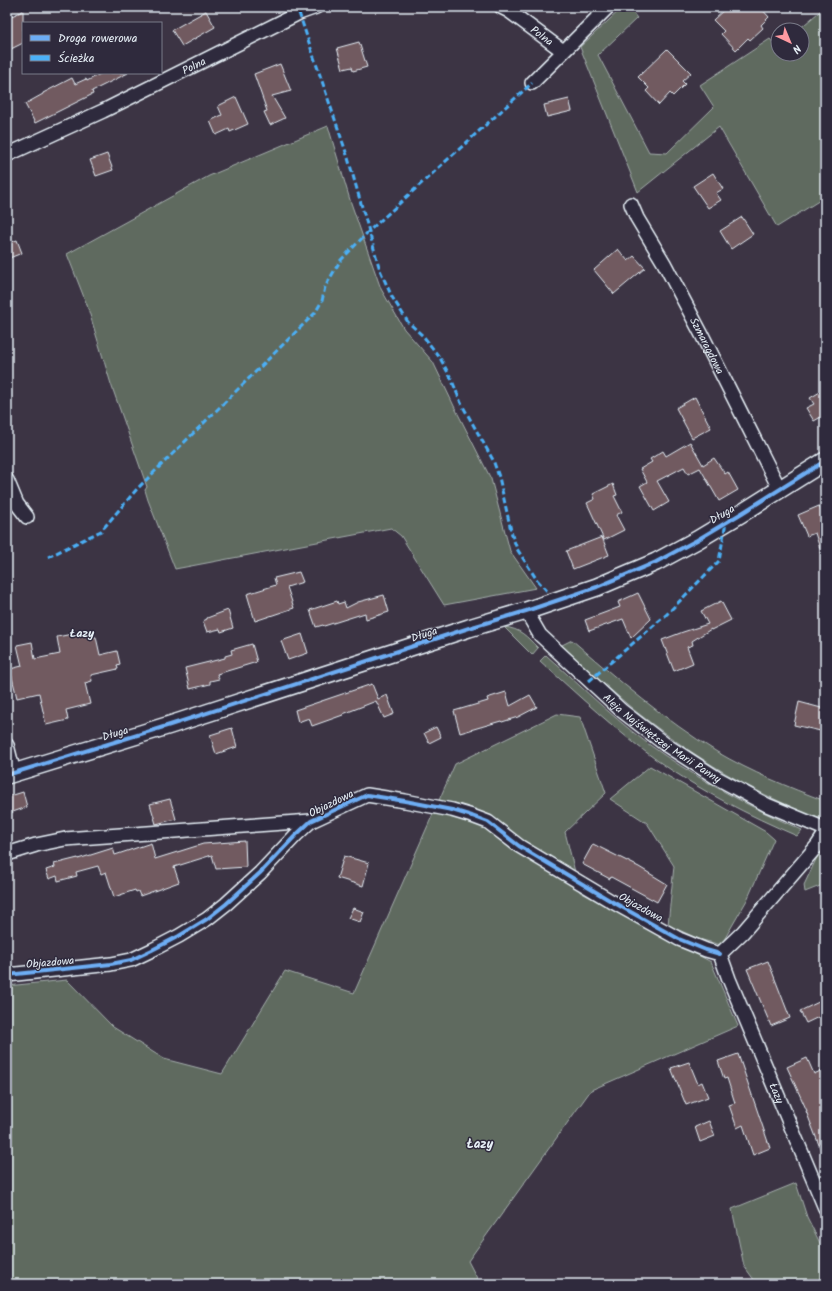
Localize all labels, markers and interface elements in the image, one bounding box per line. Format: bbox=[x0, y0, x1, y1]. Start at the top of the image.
legend bbox=[22, 22, 162, 74]
street label: Polna bbox=[526, 22, 557, 51]
north arrow bbox=[770, 22, 810, 62]
text: Droga rowerowa bbox=[58, 29, 138, 48]
text: N bbox=[787, 40, 805, 57]
text: Ścieżka bbox=[58, 49, 95, 68]
street label: Polna bbox=[179, 53, 209, 80]
street label: Szmaragdowa bbox=[684, 314, 728, 378]
street label: Długa bbox=[706, 500, 739, 529]
street label: Długa bbox=[409, 622, 440, 648]
district label: Łazy bbox=[70, 624, 95, 643]
street label: Aleja Najświętszej Marii Panny bbox=[598, 689, 725, 789]
street label: Długa bbox=[100, 721, 131, 746]
street label: Objazdowa bbox=[306, 785, 357, 823]
street label: Objazdowa bbox=[615, 888, 666, 927]
street label: Objazdowa bbox=[25, 952, 75, 974]
street label: Łazy bbox=[764, 1080, 789, 1107]
district label: Łazy bbox=[467, 1134, 494, 1155]

